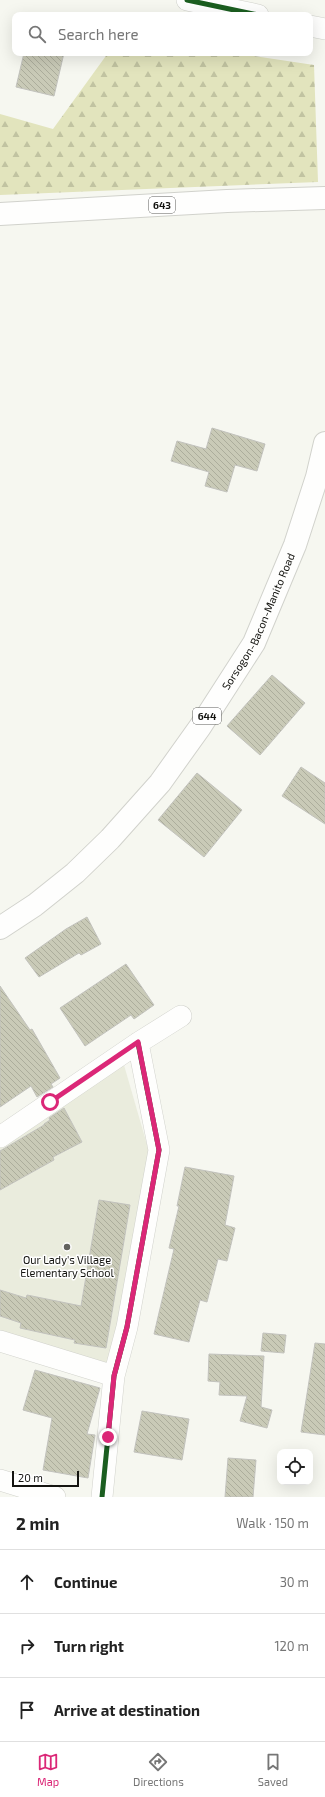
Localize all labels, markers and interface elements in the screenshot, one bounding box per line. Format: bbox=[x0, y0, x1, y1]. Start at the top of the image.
search box bbox=[12, 12, 313, 56]
icon: search bbox=[26, 23, 48, 45]
text: Search here bbox=[58, 25, 139, 43]
road number: 643 bbox=[149, 197, 175, 213]
street label: Sorsogon-Bacon-Manito Road bbox=[219, 551, 297, 692]
road number: 644 bbox=[193, 708, 221, 724]
route start bbox=[41, 1093, 59, 1111]
marker: Our Lady's Village Elementary School bbox=[62, 1242, 72, 1252]
place label: Our Lady's Village Elementary School bbox=[20, 1253, 115, 1279]
route end bbox=[99, 1428, 117, 1446]
map controls bbox=[277, 1449, 313, 1485]
button: locate bbox=[277, 1449, 313, 1485]
scale bar bbox=[12, 1469, 79, 1488]
text: 20 m bbox=[18, 1471, 43, 1484]
text: 2 min bbox=[16, 1513, 59, 1533]
text: Walk · 150 m bbox=[236, 1515, 309, 1531]
icon: ahead bbox=[16, 1571, 38, 1593]
text: Continue bbox=[54, 1573, 117, 1591]
text: 30 m bbox=[280, 1574, 309, 1590]
icon: right bbox=[16, 1635, 38, 1657]
text: Turn right bbox=[54, 1637, 124, 1655]
text: 120 m bbox=[274, 1638, 309, 1654]
icon: arrive bbox=[16, 1699, 38, 1721]
text: Arrive at destination bbox=[54, 1701, 200, 1719]
tab: Map bbox=[37, 1751, 59, 1788]
tab: Directions bbox=[133, 1751, 184, 1788]
tab: Saved bbox=[258, 1751, 288, 1788]

